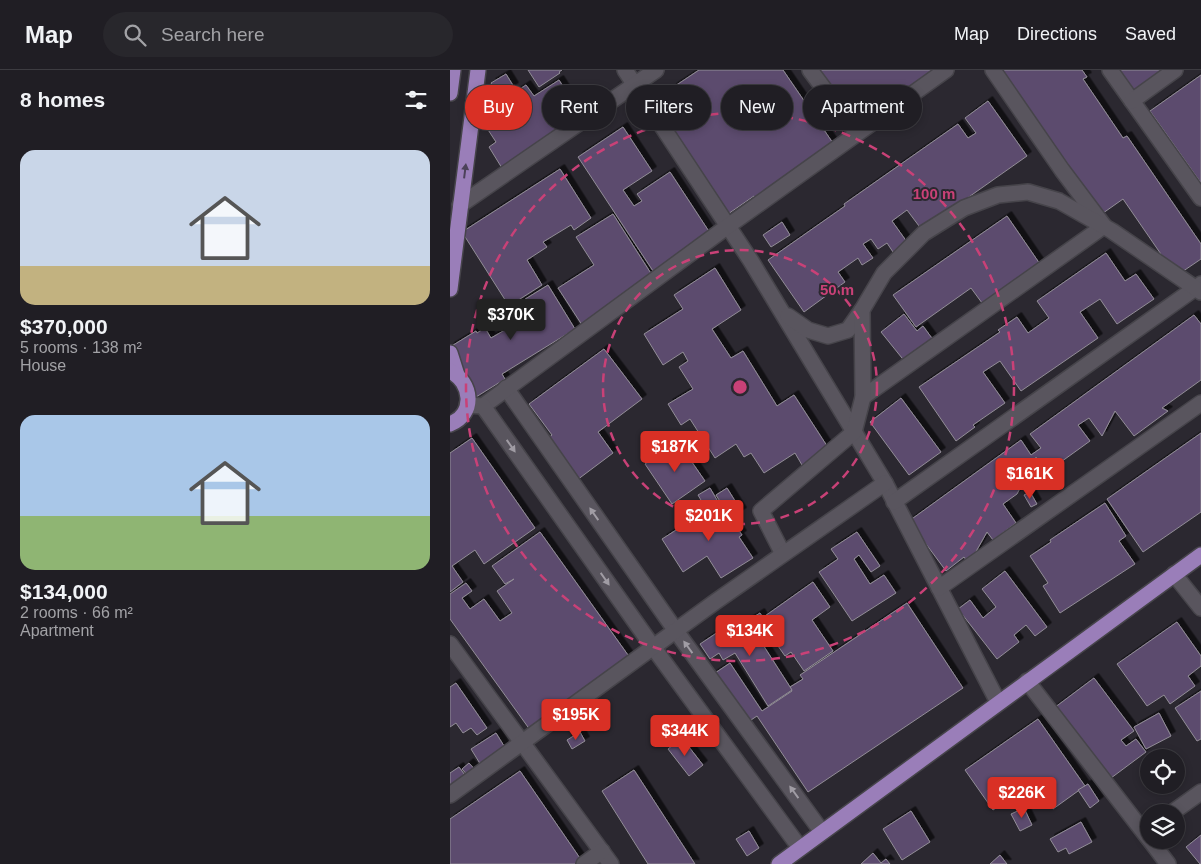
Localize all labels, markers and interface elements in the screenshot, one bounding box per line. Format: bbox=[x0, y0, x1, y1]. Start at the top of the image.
search box bbox=[103, 12, 453, 57]
text: Map bbox=[25, 21, 73, 48]
icon: search bbox=[121, 21, 149, 49]
text: Search here bbox=[161, 24, 265, 45]
text: Map bbox=[954, 24, 989, 44]
text: Directions bbox=[1017, 24, 1097, 44]
text: Saved bbox=[1125, 24, 1176, 44]
chip: Buy bbox=[465, 85, 532, 130]
chip: Rent bbox=[542, 85, 616, 130]
chip: Filters bbox=[626, 85, 711, 130]
chip: New bbox=[721, 85, 793, 130]
chip: Apartment bbox=[803, 85, 922, 130]
icon: filters bbox=[402, 86, 430, 114]
text: 8 homes bbox=[20, 88, 105, 111]
one-way arrow bbox=[461, 163, 469, 179]
icon: home bbox=[180, 183, 270, 273]
text: 100 m bbox=[913, 185, 955, 202]
text: 50 m bbox=[820, 281, 854, 298]
pin: $370K bbox=[476, 298, 546, 341]
text: $370K bbox=[487, 306, 535, 323]
text: $370,000 bbox=[20, 315, 108, 338]
text: 5 rooms · 138 m² bbox=[20, 339, 142, 356]
text: House bbox=[20, 357, 66, 374]
centre of rings bbox=[731, 378, 749, 396]
pin: $187K bbox=[640, 430, 710, 473]
text: $187K bbox=[651, 438, 699, 455]
one-way arrow bbox=[506, 439, 516, 453]
icon: home bbox=[180, 448, 270, 538]
pin: $161K bbox=[995, 458, 1065, 500]
text: $161K bbox=[1006, 465, 1054, 482]
pin: $201K bbox=[674, 500, 744, 542]
one-way arrow bbox=[589, 507, 599, 521]
text: $201K bbox=[685, 507, 733, 524]
one-way arrow bbox=[600, 572, 610, 585]
text: $134,000 bbox=[20, 580, 108, 603]
text: 2 rooms · 66 m² bbox=[20, 604, 133, 621]
pin: $134K bbox=[715, 614, 785, 657]
text: Apartment bbox=[20, 622, 94, 639]
text: $134K bbox=[726, 622, 774, 639]
one-way arrow bbox=[682, 641, 693, 654]
pin: $195K bbox=[541, 698, 611, 741]
text: $195K bbox=[552, 706, 600, 723]
pin: $344K bbox=[650, 714, 720, 757]
text: $344K bbox=[661, 722, 709, 739]
map controls bbox=[1140, 749, 1185, 849]
button: locate bbox=[1140, 749, 1185, 794]
pin: $226K bbox=[987, 776, 1057, 819]
text: $226K bbox=[998, 784, 1046, 801]
one-way arrow bbox=[789, 786, 799, 799]
button: layers bbox=[1140, 804, 1185, 849]

